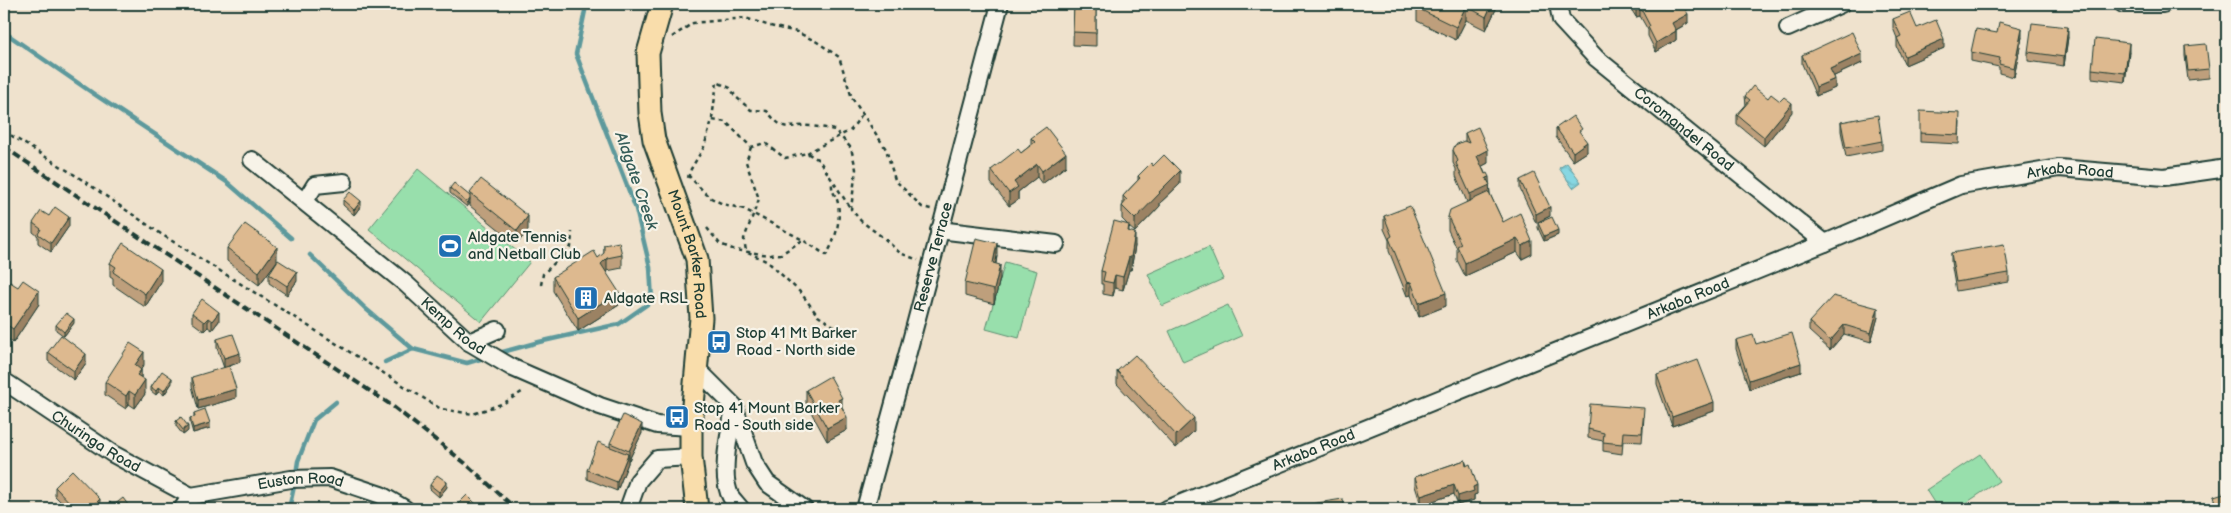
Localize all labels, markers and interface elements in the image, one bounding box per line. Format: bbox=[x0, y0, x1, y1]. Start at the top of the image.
street label: Coromandel Road bbox=[1630, 83, 1738, 175]
water label: Aldgate Creek bbox=[610, 129, 662, 234]
street label: Arkaba Road bbox=[2025, 158, 2114, 183]
street label: Mount Barker Road bbox=[663, 187, 711, 319]
street label: Reserve Terrace bbox=[909, 200, 957, 314]
place label: Aldgate Tennis and Netball Club bbox=[468, 228, 581, 264]
sports icon: Aldgate Tennis and Netball Club bbox=[437, 233, 463, 259]
street label: Arkaba Road bbox=[1644, 273, 1732, 324]
building icon: Aldgate RSL bbox=[573, 285, 599, 311]
place label: Aldgate RSL bbox=[604, 289, 688, 308]
street label: Kemp Road bbox=[417, 293, 489, 359]
place label: Stop 41 Mt Barker Road - North side bbox=[736, 324, 857, 360]
bus stop icon: Stop 41 Mt Barker Road - North side bbox=[706, 329, 732, 355]
place label: Stop 41 Mount Barker Road - South side bbox=[694, 399, 840, 435]
bus stop icon: Stop 41 Mount Barker Road - South side bbox=[664, 404, 690, 430]
street label: Churinga Road bbox=[48, 406, 144, 477]
street label: Arkaba Road bbox=[1269, 425, 1358, 475]
street label: Euston Road bbox=[256, 468, 346, 494]

